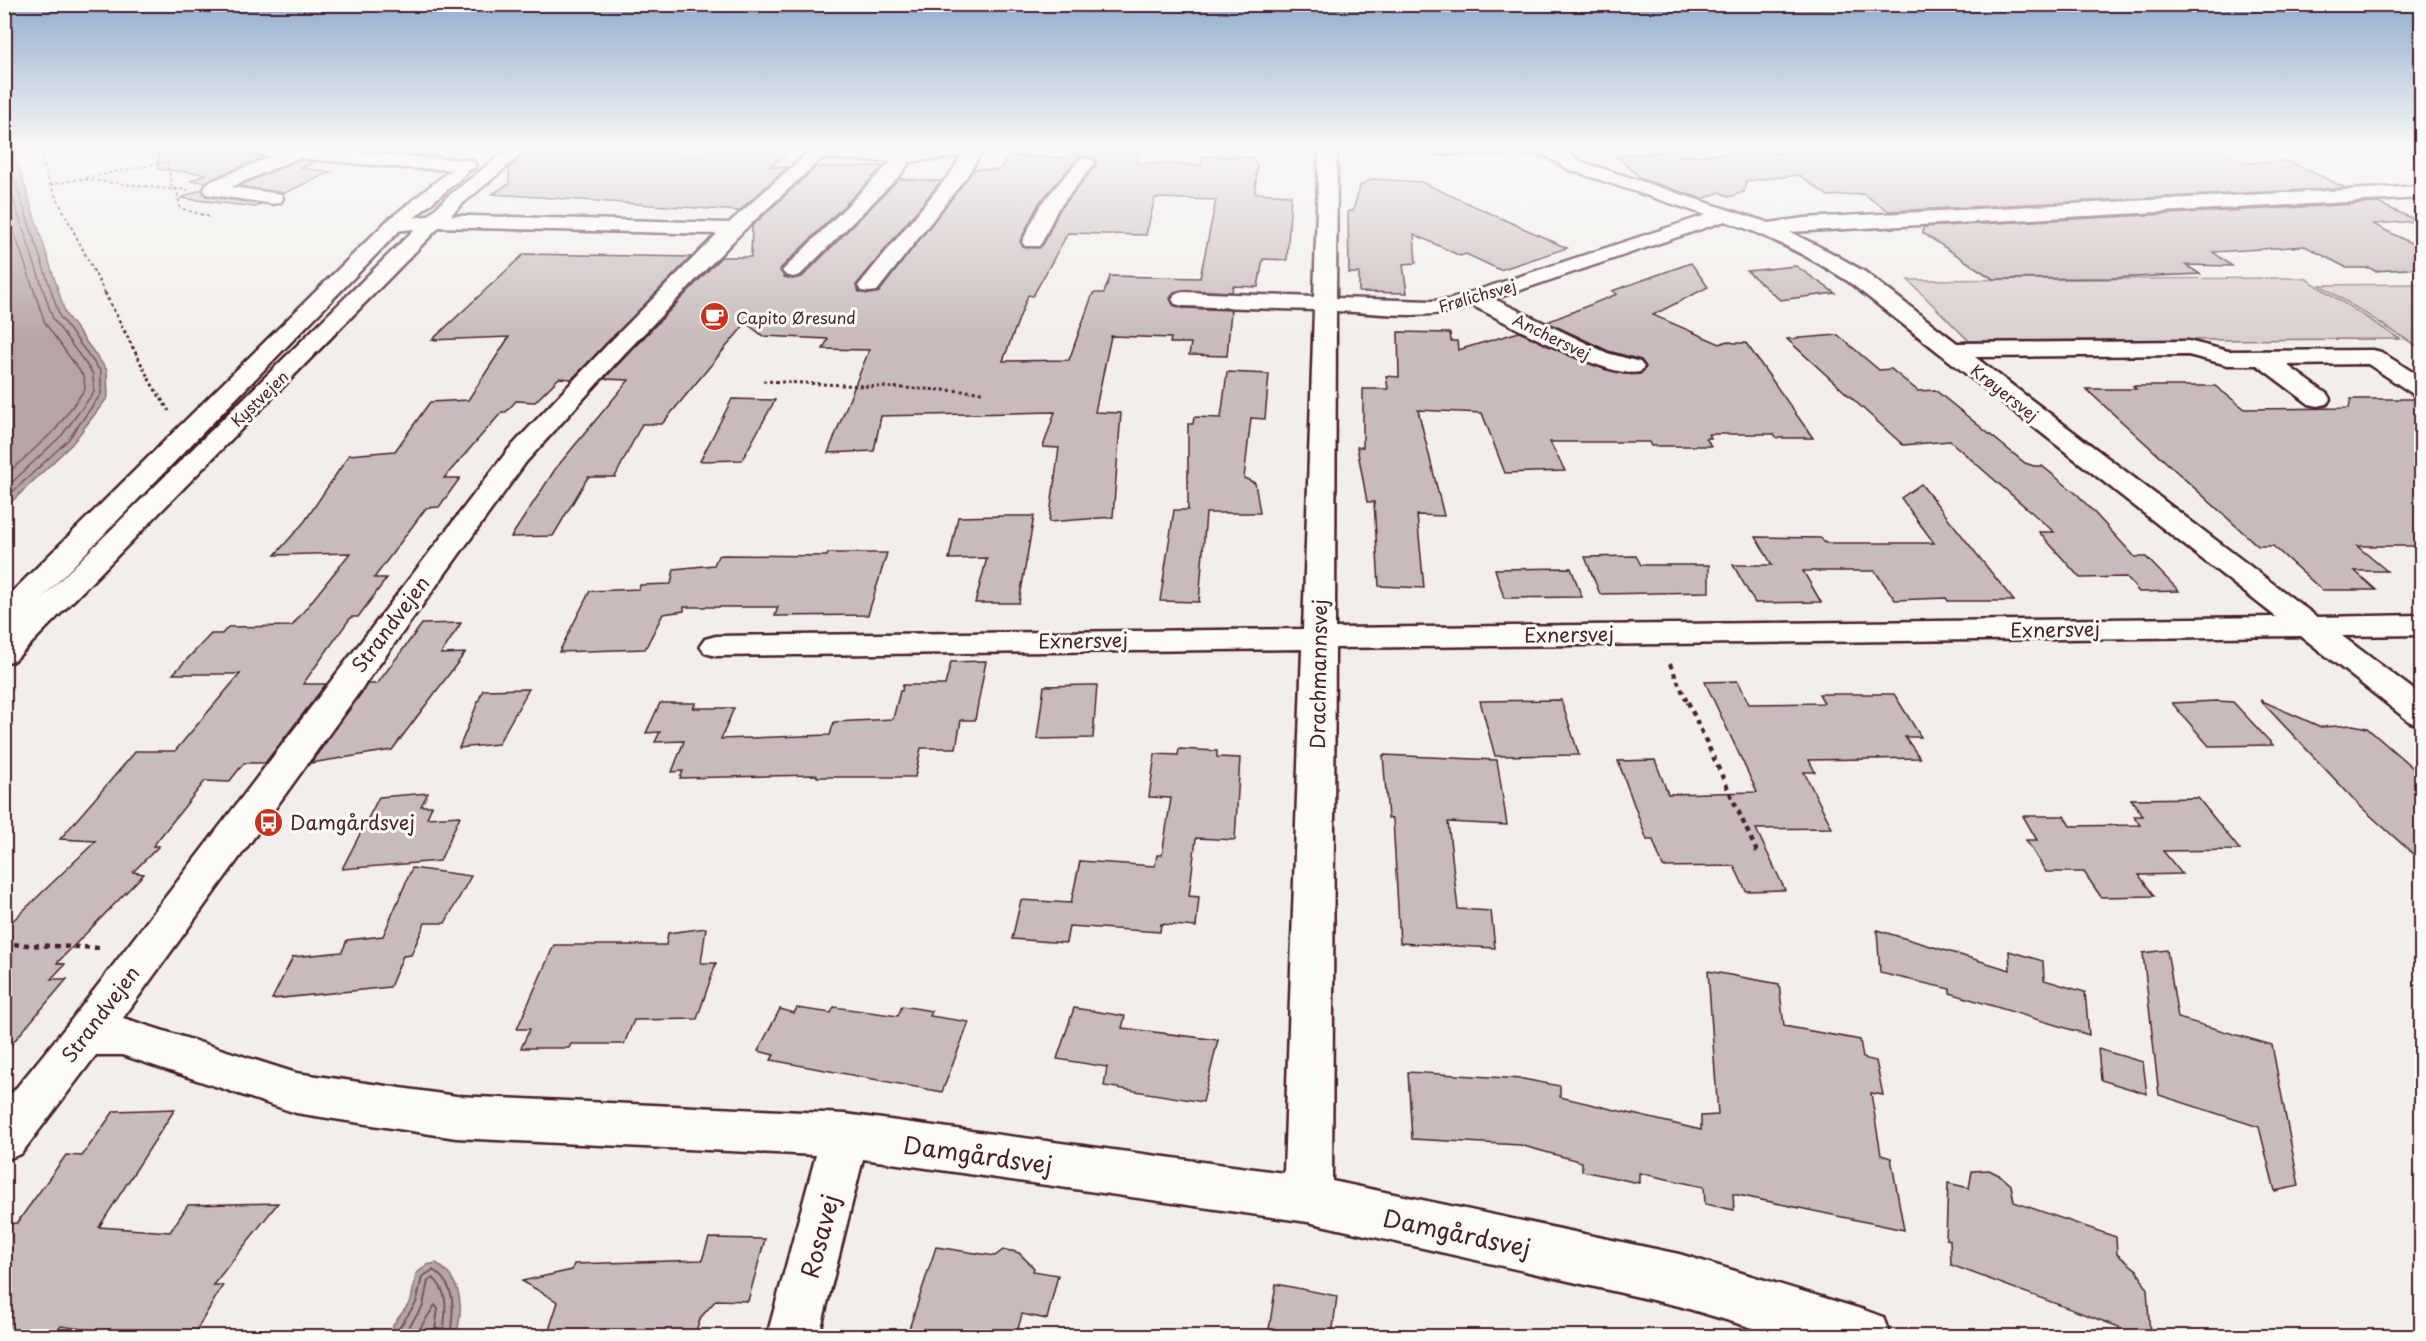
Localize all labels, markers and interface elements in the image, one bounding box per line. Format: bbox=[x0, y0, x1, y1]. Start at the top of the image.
street label: Frølichsvej bbox=[1435, 272, 1519, 318]
cafe icon: Capito Øresund bbox=[699, 301, 731, 333]
place label: Capito Øresund bbox=[736, 305, 856, 329]
street label: Anchersvej bbox=[1509, 307, 1595, 365]
street label: Krøyersvej bbox=[1966, 358, 2044, 426]
street label: Kystvejen bbox=[225, 364, 293, 432]
street label: Strandvejen bbox=[344, 569, 436, 679]
street label: Drachmannsvej bbox=[1302, 599, 1334, 749]
street label: Exnersvej bbox=[2010, 613, 2100, 645]
street label: Exnersvej bbox=[1524, 618, 1614, 650]
street label: Exnersvej bbox=[1038, 624, 1128, 656]
bus stop icon: Damgårdsvej bbox=[253, 806, 285, 838]
place label: Damgårdsvej bbox=[290, 807, 415, 837]
street label: Strandvejen bbox=[54, 959, 146, 1069]
street label: Damgårdsvej bbox=[901, 1126, 1055, 1182]
street label: Rosavej bbox=[790, 1190, 848, 1282]
street label: Damgårdsvej bbox=[1380, 1199, 1534, 1265]

